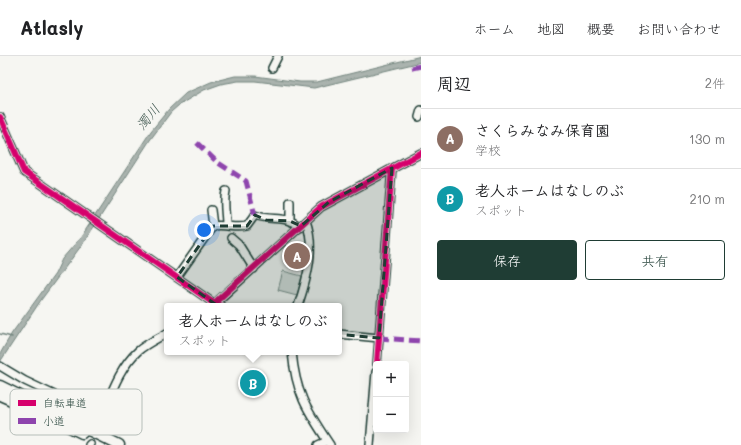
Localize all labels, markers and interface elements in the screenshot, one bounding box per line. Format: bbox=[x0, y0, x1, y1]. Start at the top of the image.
text: Atlasly bbox=[20, 15, 83, 40]
text: ホーム bbox=[474, 19, 515, 38]
text: 地図 bbox=[537, 19, 565, 38]
text: 概要 bbox=[587, 19, 615, 38]
text: お問い合わせ bbox=[637, 19, 721, 38]
text: 周辺 bbox=[437, 72, 471, 94]
text: 2件 bbox=[705, 74, 725, 91]
water label: 濁川 bbox=[131, 100, 164, 134]
text: さくらみなみ保育園 bbox=[475, 120, 610, 140]
text: A bbox=[445, 130, 455, 147]
text: 130 m bbox=[689, 130, 725, 147]
text: 学校 bbox=[475, 141, 501, 158]
text: 老人ホームはなしのぶ bbox=[475, 180, 624, 200]
text: B bbox=[446, 190, 454, 207]
text: 210 m bbox=[689, 190, 725, 207]
text: スポット bbox=[475, 201, 527, 218]
your location bbox=[194, 220, 214, 240]
button: 保存 bbox=[437, 240, 577, 280]
button: 共有 bbox=[585, 240, 725, 280]
pin: A bbox=[284, 241, 310, 271]
popup bbox=[164, 303, 342, 355]
text: 老人ホームはなしのぶ bbox=[178, 310, 328, 330]
text: スポット bbox=[178, 331, 230, 348]
map controls bbox=[373, 361, 409, 433]
button: + bbox=[373, 361, 409, 397]
pin: B bbox=[240, 368, 266, 398]
legend bbox=[10, 389, 142, 435]
text: 自転車道 bbox=[43, 395, 87, 410]
button: − bbox=[373, 397, 409, 433]
text: 小道 bbox=[43, 413, 65, 428]

